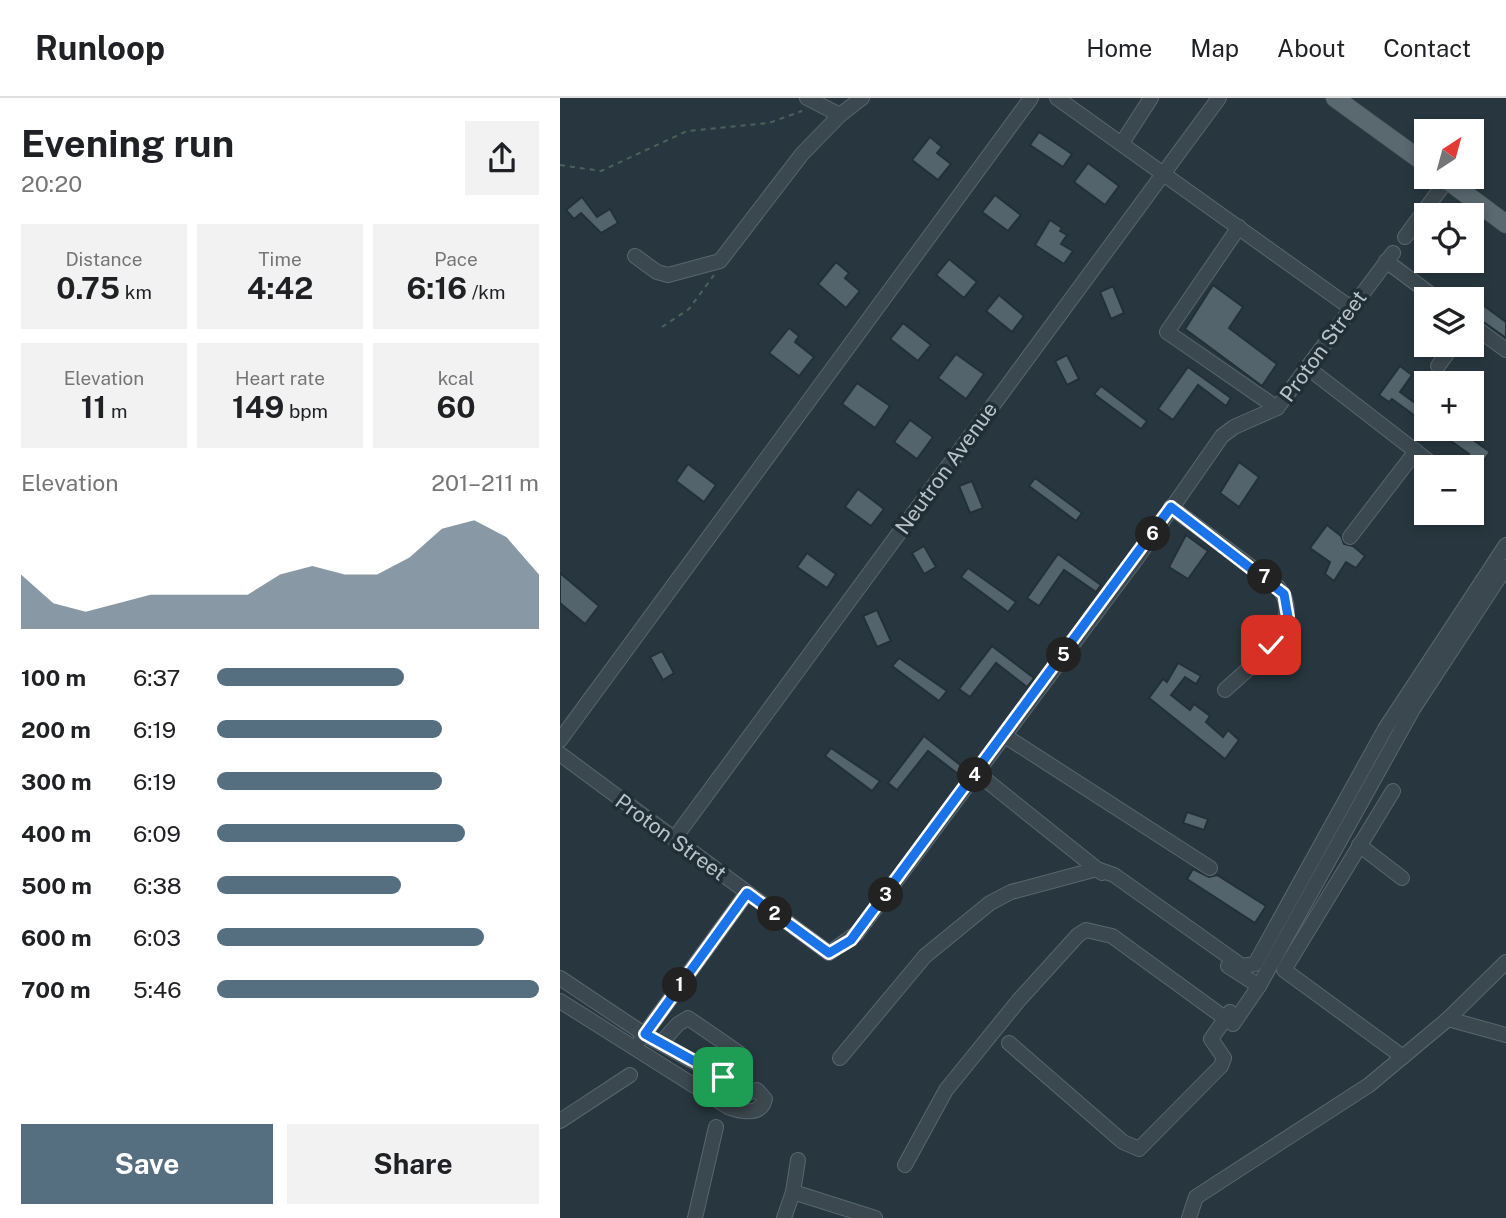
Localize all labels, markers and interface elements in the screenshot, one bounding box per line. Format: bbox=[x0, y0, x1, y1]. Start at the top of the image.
text: Runloop bbox=[35, 29, 165, 67]
text: Home bbox=[1086, 34, 1152, 62]
text: Map bbox=[1190, 34, 1239, 62]
text: About bbox=[1277, 34, 1345, 62]
text: Contact bbox=[1383, 34, 1471, 62]
north arrow bbox=[1414, 119, 1484, 189]
map controls bbox=[1414, 119, 1484, 525]
text: Evening run bbox=[21, 121, 234, 166]
button: share bbox=[465, 121, 539, 195]
text: 20:20 bbox=[21, 170, 82, 197]
button: locate bbox=[1414, 203, 1484, 273]
text: Distance bbox=[65, 248, 143, 270]
text: Time bbox=[258, 248, 302, 270]
text: Pace bbox=[434, 248, 478, 270]
text: 0.75 bbox=[56, 270, 120, 306]
text: 4:42 bbox=[247, 270, 313, 306]
text: 6:16 bbox=[407, 270, 467, 306]
text: km bbox=[120, 281, 152, 303]
text: /km bbox=[467, 281, 505, 303]
street label: Proton Street bbox=[1274, 286, 1372, 406]
button: layers bbox=[1414, 287, 1484, 357]
text: Elevation bbox=[64, 367, 144, 389]
text: Heart rate bbox=[235, 367, 325, 389]
text: kcal bbox=[438, 367, 474, 389]
button: + bbox=[1414, 371, 1484, 441]
text: 11 bbox=[81, 389, 106, 425]
text: 149 bbox=[232, 389, 284, 425]
text: 60 bbox=[436, 389, 476, 425]
street label: Neutron Avenue bbox=[890, 397, 1002, 539]
text: m bbox=[106, 400, 127, 422]
text: bpm bbox=[284, 400, 328, 422]
button: − bbox=[1414, 455, 1484, 525]
text: Elevation bbox=[21, 469, 119, 496]
text: 201–211 m bbox=[431, 469, 539, 496]
pin: 6 bbox=[1136, 516, 1170, 551]
text: 6 bbox=[1146, 522, 1159, 544]
pin: 7 bbox=[1248, 560, 1282, 594]
text: 7 bbox=[1259, 565, 1270, 587]
pin bbox=[1241, 615, 1301, 675]
icon: check bbox=[1252, 626, 1290, 664]
pin: 5 bbox=[1046, 638, 1082, 672]
text: 5 bbox=[1057, 643, 1070, 665]
text: 100 m bbox=[21, 664, 86, 691]
text: 6:37 bbox=[133, 664, 180, 691]
text: 200 m bbox=[21, 716, 91, 743]
text: 6:19 bbox=[133, 716, 176, 743]
pin: 4 bbox=[958, 758, 992, 792]
text: 4 bbox=[968, 763, 981, 785]
text: 300 m bbox=[21, 768, 92, 795]
text: 6:19 bbox=[133, 768, 176, 795]
street label: Proton Street bbox=[611, 788, 731, 886]
text: 400 m bbox=[21, 820, 91, 847]
text: 6:09 bbox=[133, 820, 181, 847]
text: 500 m bbox=[21, 872, 92, 899]
text: 6:38 bbox=[133, 872, 182, 899]
pin: 3 bbox=[868, 878, 904, 912]
text: 3 bbox=[879, 883, 892, 905]
pin: 2 bbox=[758, 896, 792, 932]
text: 2 bbox=[768, 902, 781, 924]
text: 600 m bbox=[21, 924, 91, 951]
text: 6:03 bbox=[133, 924, 181, 951]
pin: 1 bbox=[662, 968, 698, 1002]
text: 1 bbox=[675, 973, 684, 995]
text: 700 m bbox=[21, 976, 91, 1003]
text: 5:46 bbox=[133, 976, 182, 1003]
pin bbox=[693, 1047, 753, 1107]
icon: arrive bbox=[704, 1058, 742, 1096]
button: Save bbox=[21, 1124, 273, 1204]
button: Share bbox=[287, 1124, 539, 1204]

